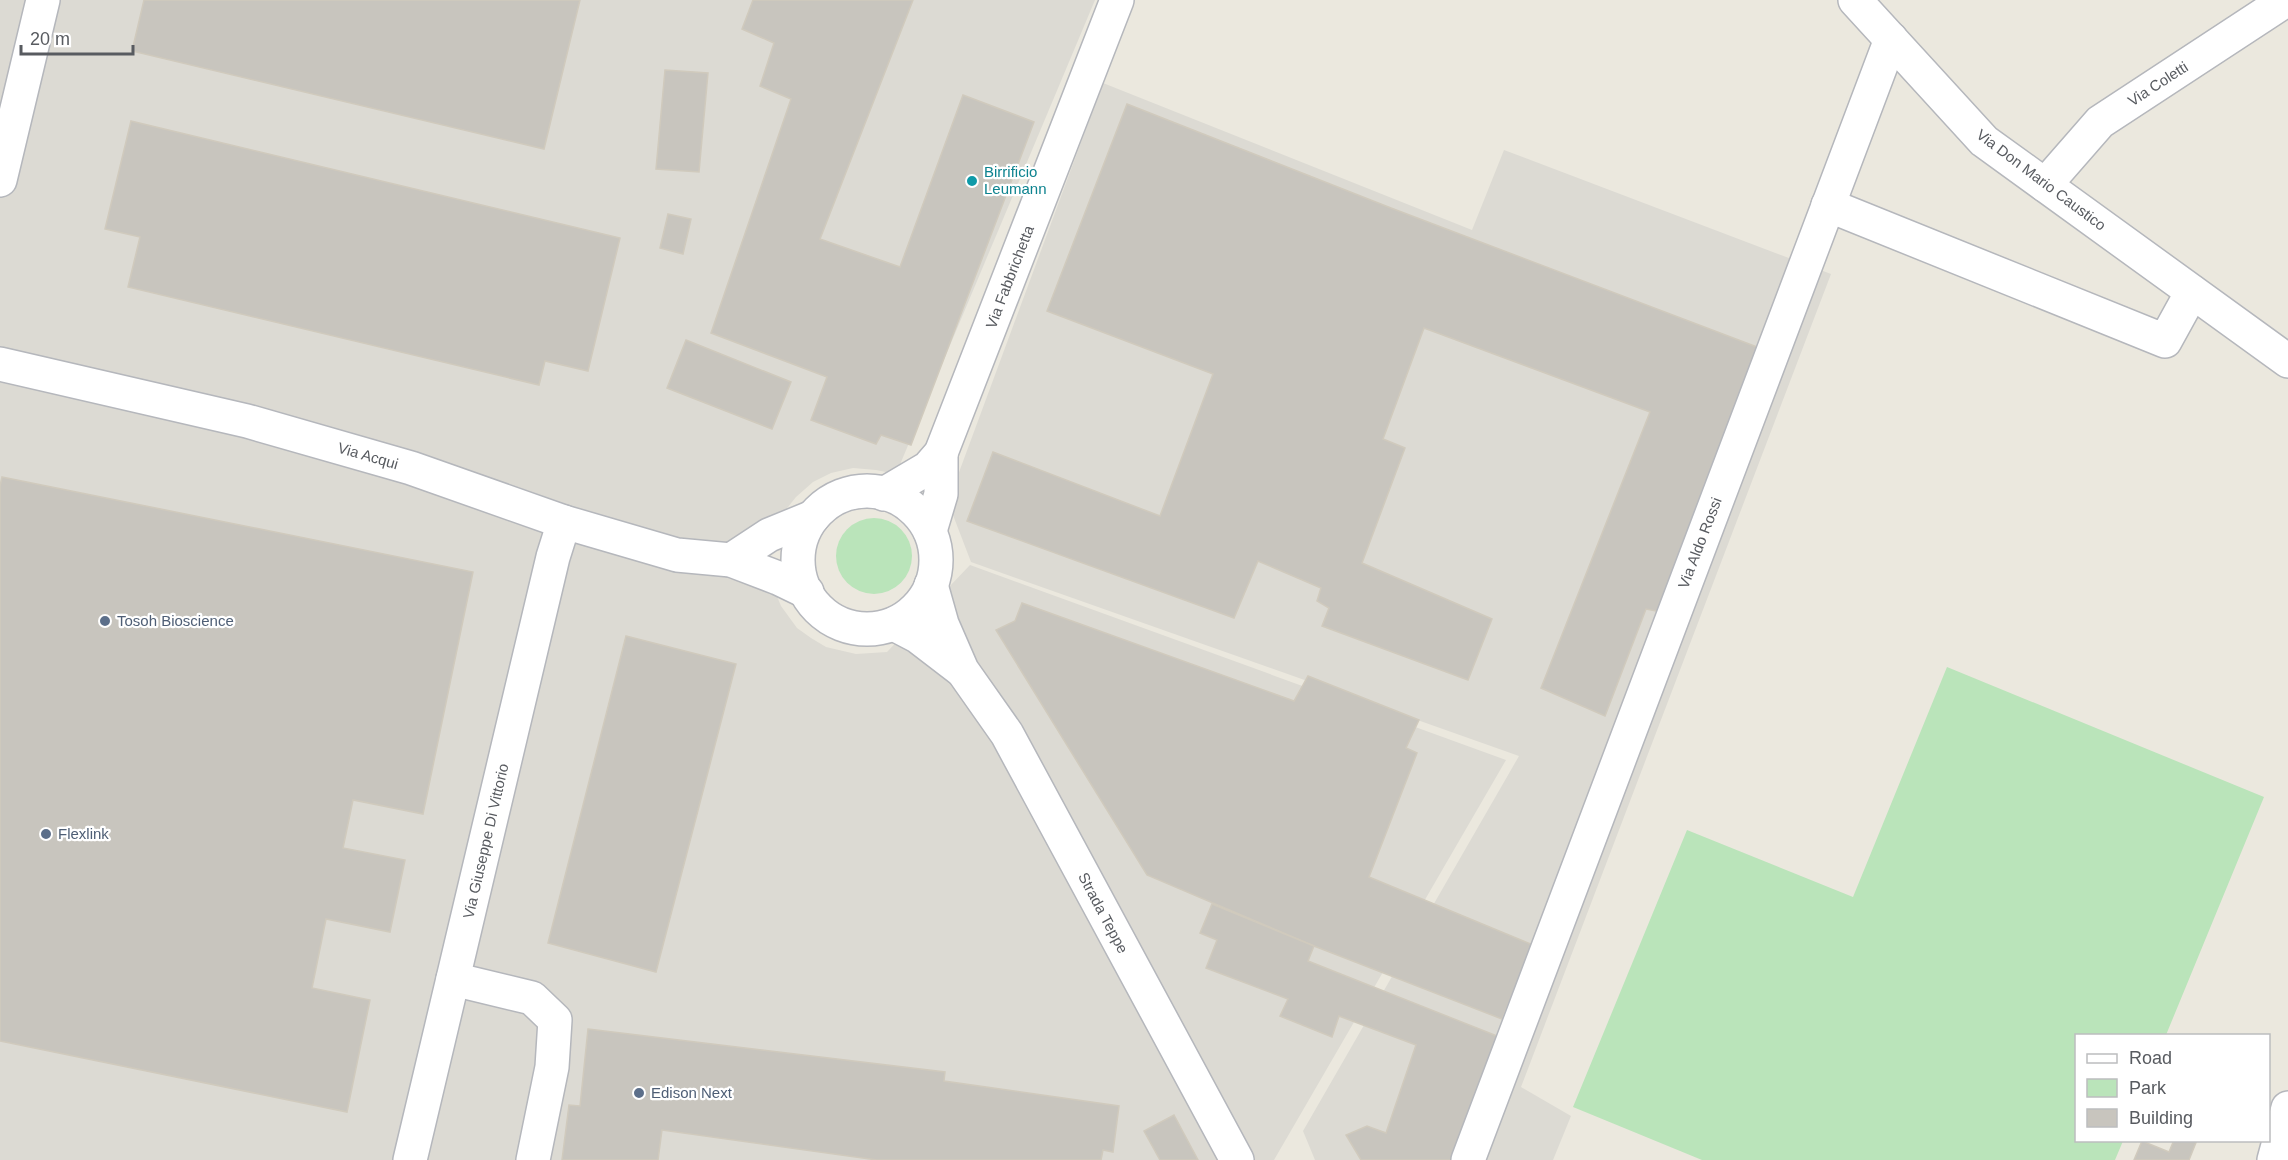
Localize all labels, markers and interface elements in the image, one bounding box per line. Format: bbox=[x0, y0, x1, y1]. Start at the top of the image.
scale bar bbox=[21, 18, 134, 56]
text: 20 m bbox=[30, 29, 70, 49]
street label: Via Coletti bbox=[2125, 58, 2191, 109]
street label: Via Don Mario Caustico bbox=[1973, 125, 2109, 234]
place label: Birrificio Leumann bbox=[984, 163, 1047, 197]
marker: Birrificio Leumann bbox=[965, 174, 979, 188]
street label: Via Fabbrichetta bbox=[982, 222, 1037, 331]
street label: Via Acqui bbox=[336, 439, 400, 472]
street label: Via Aldo Rossi bbox=[1674, 495, 1725, 591]
place label: Tosoh Bioscience bbox=[117, 612, 234, 629]
marker: Tosoh Bioscience bbox=[98, 614, 112, 628]
street label: Via Giuseppe Di Vittorio bbox=[459, 762, 512, 920]
place label: Flexlink bbox=[58, 825, 109, 842]
marker: Flexlink bbox=[39, 827, 53, 841]
street label: Strada Teppe bbox=[1075, 869, 1132, 956]
legend bbox=[2075, 1034, 2270, 1142]
text: Road bbox=[2129, 1048, 2172, 1068]
text: Park bbox=[2129, 1078, 2167, 1098]
place label: Edison Next bbox=[651, 1084, 733, 1101]
marker: Edison Next bbox=[632, 1086, 646, 1100]
text: Building bbox=[2129, 1108, 2193, 1128]

